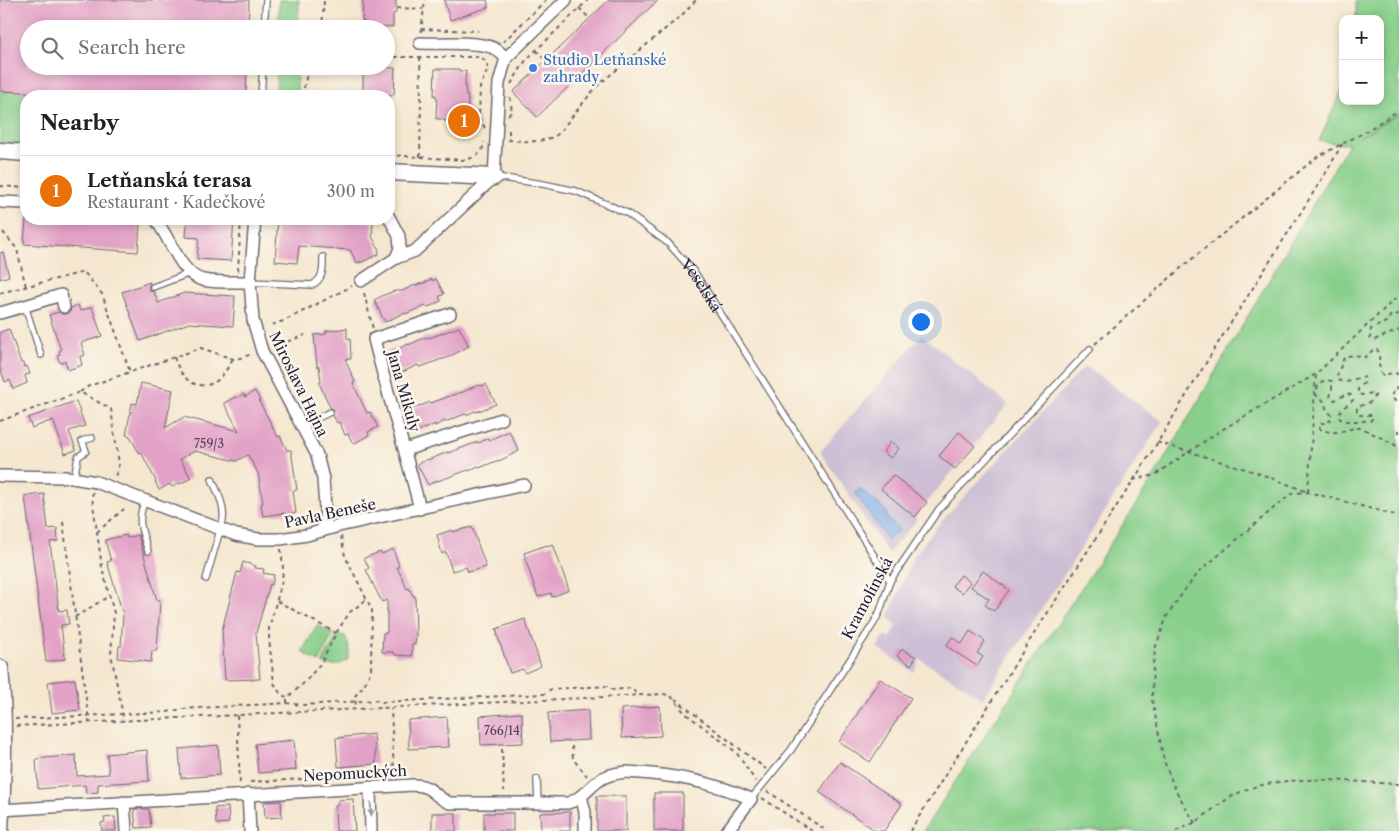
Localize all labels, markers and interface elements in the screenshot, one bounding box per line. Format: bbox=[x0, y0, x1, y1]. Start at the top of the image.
map controls bbox=[1339, 15, 1384, 105]
button: + bbox=[1339, 15, 1384, 60]
search box bbox=[20, 20, 395, 75]
icon: search bbox=[38, 34, 66, 62]
text: Search here bbox=[78, 36, 186, 59]
place label: Studio Letňanské zahrady bbox=[543, 50, 667, 86]
button: − bbox=[1339, 60, 1384, 105]
marker: Studio Letňanské zahrady bbox=[527, 62, 539, 74]
pin: 1 bbox=[448, 102, 480, 140]
text: Nearby bbox=[40, 110, 119, 135]
text: Letňanská terasa bbox=[87, 169, 252, 192]
text: 1 bbox=[52, 181, 60, 201]
text: 300 m bbox=[327, 181, 375, 201]
text: Restaurant · Kadečkové bbox=[87, 192, 266, 212]
street label: Veselská bbox=[677, 254, 727, 315]
your location bbox=[908, 309, 934, 335]
street label: Miroslava Hajna bbox=[265, 328, 333, 440]
street label: Jana Mikuly bbox=[383, 346, 425, 435]
house number: 759/3 bbox=[194, 436, 224, 451]
street label: Pavla Beneše bbox=[283, 494, 377, 532]
street label: Kramolínská bbox=[837, 554, 897, 642]
house number: 766/14 bbox=[484, 723, 520, 738]
street label: Nepomuckých bbox=[303, 761, 408, 785]
one-way arrow bbox=[367, 801, 375, 817]

